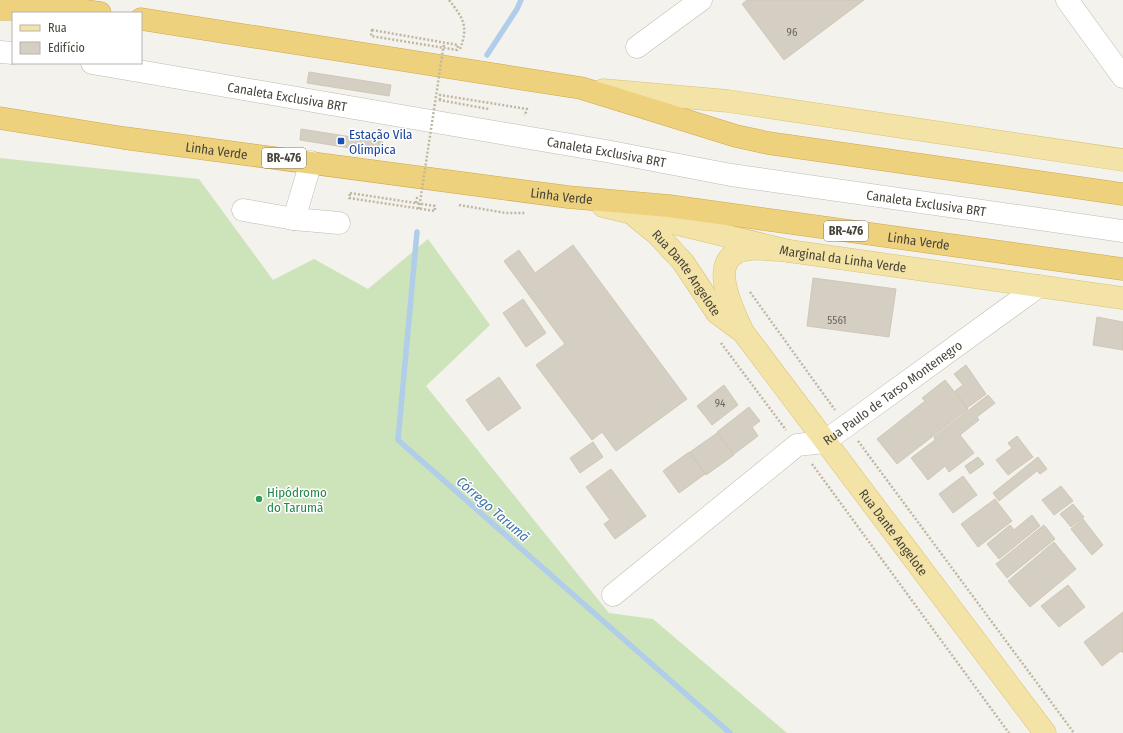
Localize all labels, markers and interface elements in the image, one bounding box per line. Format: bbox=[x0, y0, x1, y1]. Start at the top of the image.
legend bbox=[12, 12, 142, 64]
text: Rua bbox=[48, 21, 67, 35]
house number: 96 bbox=[787, 26, 798, 39]
text: Edifício bbox=[48, 41, 85, 55]
street label: Canaleta Exclusiva BRT bbox=[226, 79, 348, 114]
place label: Estação Vila Olímpica bbox=[349, 127, 412, 157]
street label: Canaleta Exclusiva BRT bbox=[546, 134, 667, 170]
marker: Estação Vila Olímpica bbox=[336, 136, 346, 146]
street label: Linha Verde bbox=[185, 139, 248, 162]
road number: BR-476 bbox=[262, 148, 306, 168]
street label: Linha Verde bbox=[530, 185, 593, 207]
street label: Canaleta Exclusiva BRT bbox=[865, 187, 987, 219]
road number: BR-476 bbox=[824, 221, 868, 241]
street label: Rua Dante Angelote bbox=[649, 227, 724, 319]
street label: Linha Verde bbox=[887, 229, 951, 253]
street label: Marginal da Linha Verde bbox=[778, 242, 907, 275]
house number: 5561 bbox=[827, 314, 847, 327]
street label: Rua Paulo de Tarso Montenegro bbox=[820, 337, 965, 448]
house number: 94 bbox=[715, 397, 726, 410]
water label: Córrego Tarumã bbox=[453, 473, 533, 546]
place label: Hipódromo do Tarumã bbox=[267, 485, 327, 515]
street label: Rua Dante Angelote bbox=[856, 486, 931, 579]
marker: Hipódromo do Tarumã bbox=[254, 494, 264, 504]

